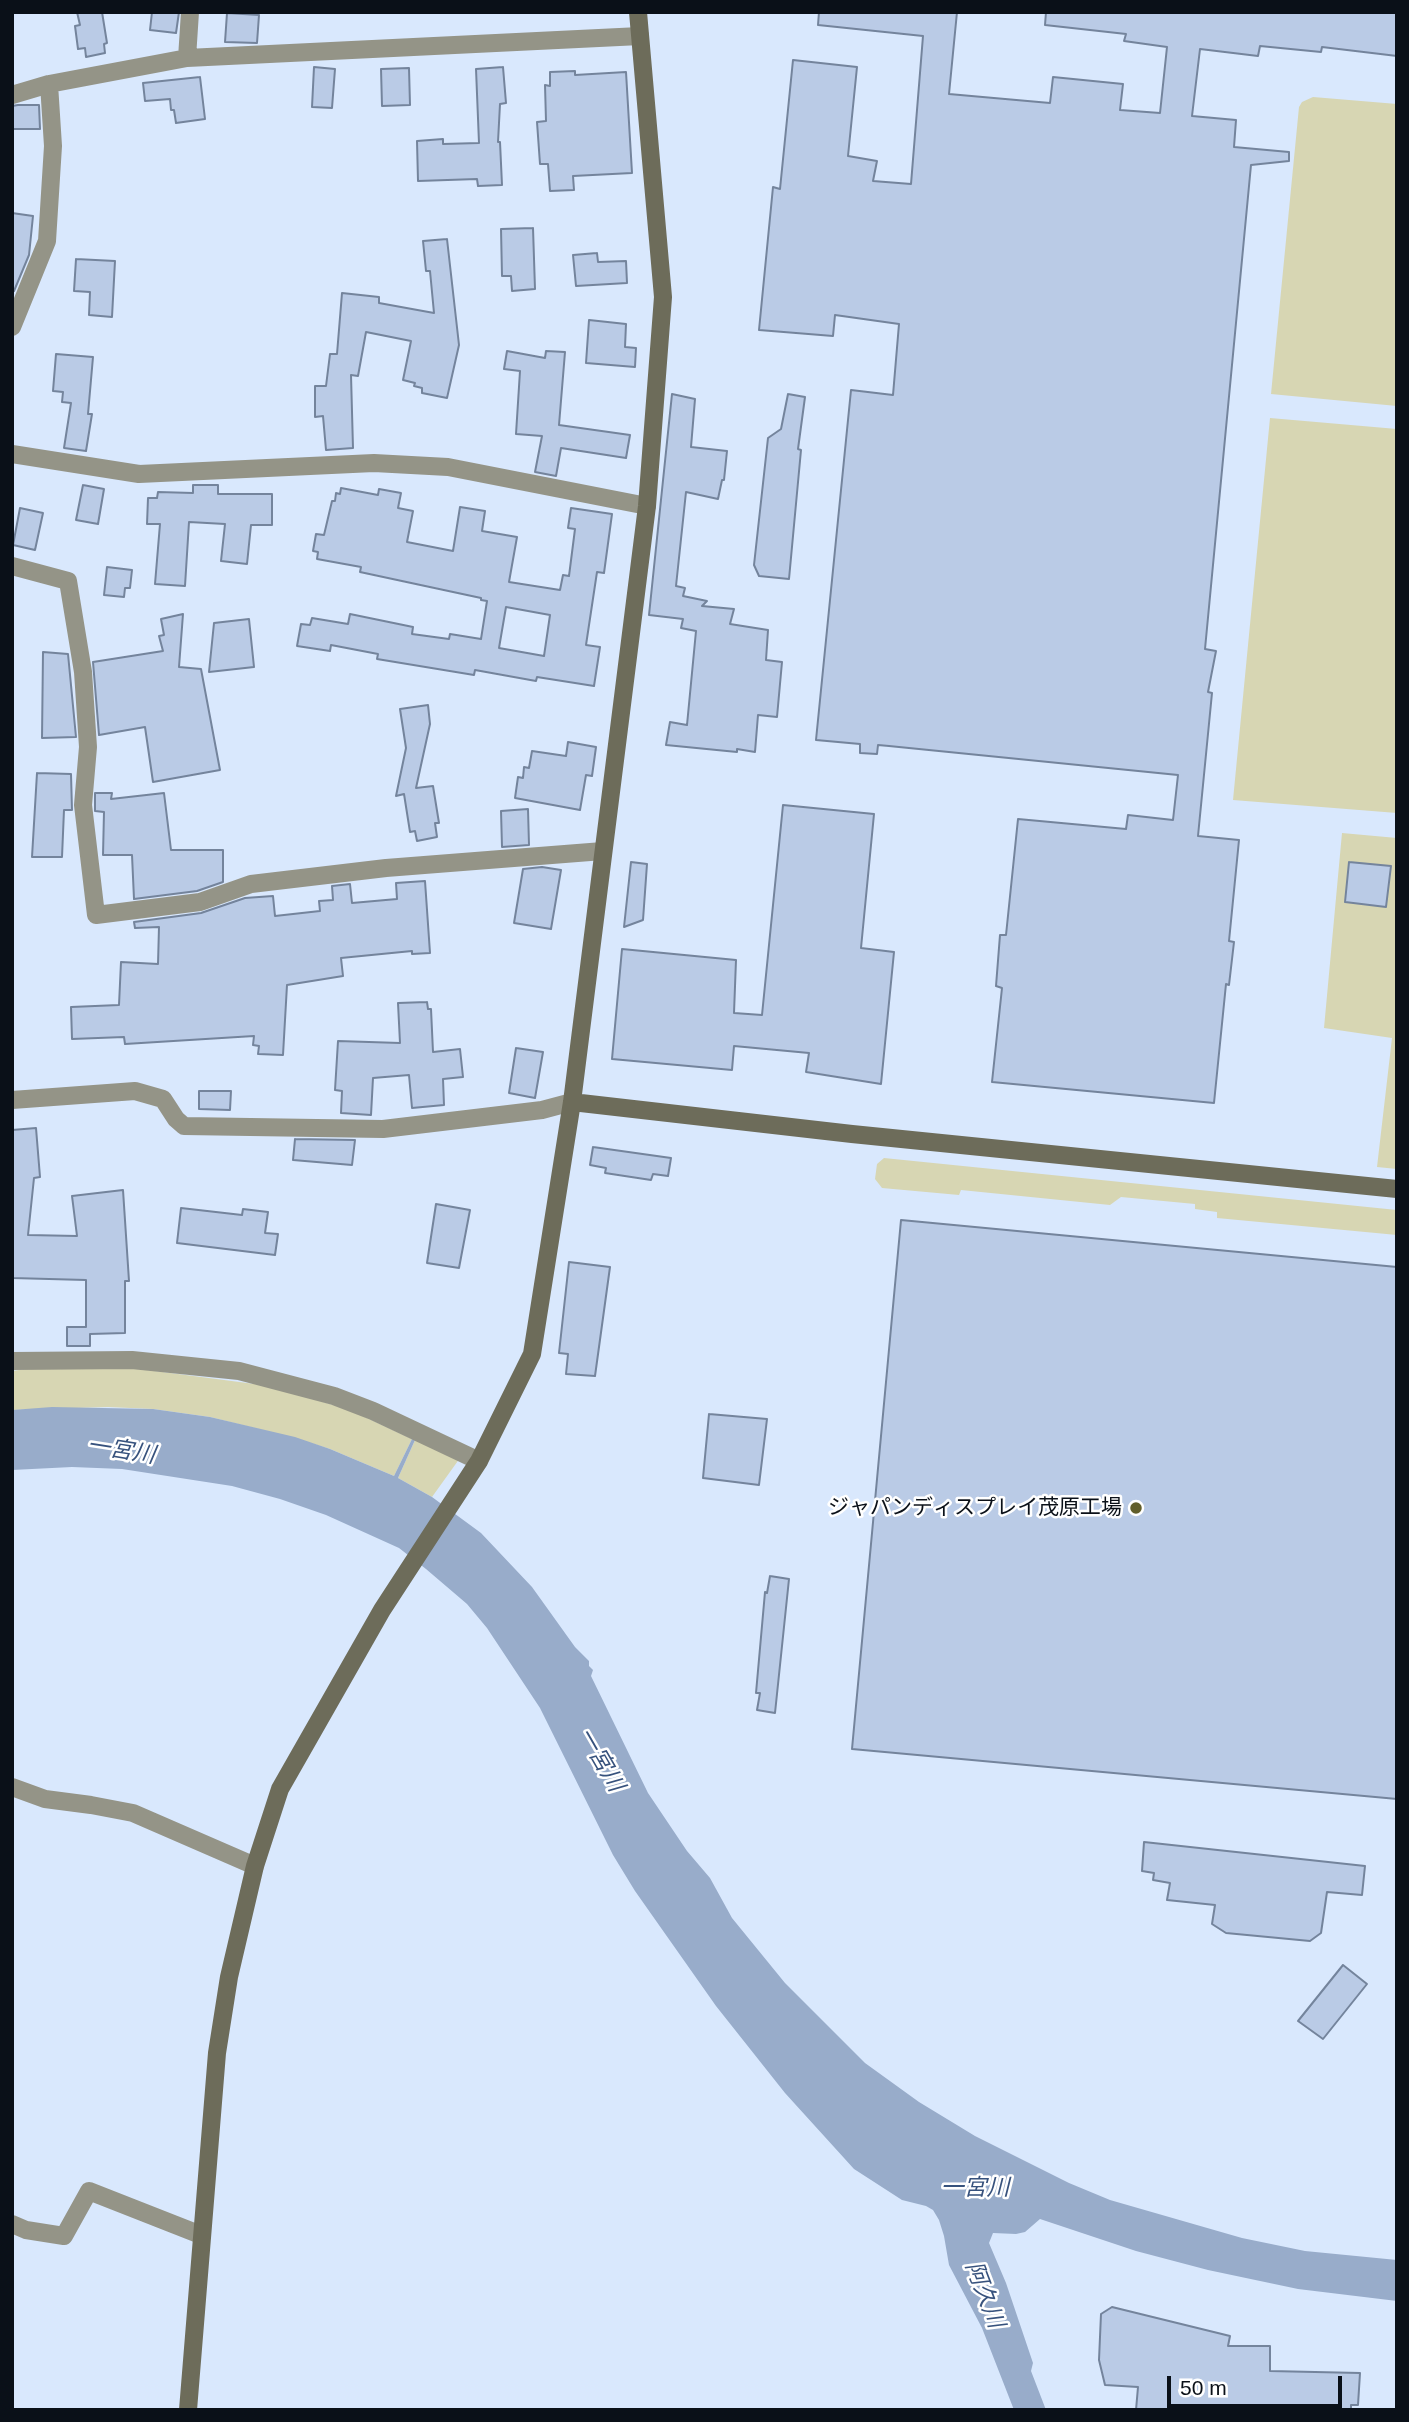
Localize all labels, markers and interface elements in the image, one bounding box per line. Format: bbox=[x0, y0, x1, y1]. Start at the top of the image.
water label: 一宮川 bbox=[85, 1432, 157, 1470]
place label: ジャパンディスプレイ茂原工場 bbox=[828, 1495, 1122, 1521]
marker: ジャパンディスプレイ茂原工場 bbox=[1128, 1500, 1144, 1516]
water label: 一宮川 bbox=[571, 1723, 629, 1797]
water label: 一宮川 bbox=[941, 2175, 1009, 2203]
water label: 阿久川 bbox=[959, 2258, 1009, 2332]
scale bar bbox=[1171, 2362, 1346, 2406]
text: 50 m bbox=[1180, 2376, 1227, 2399]

